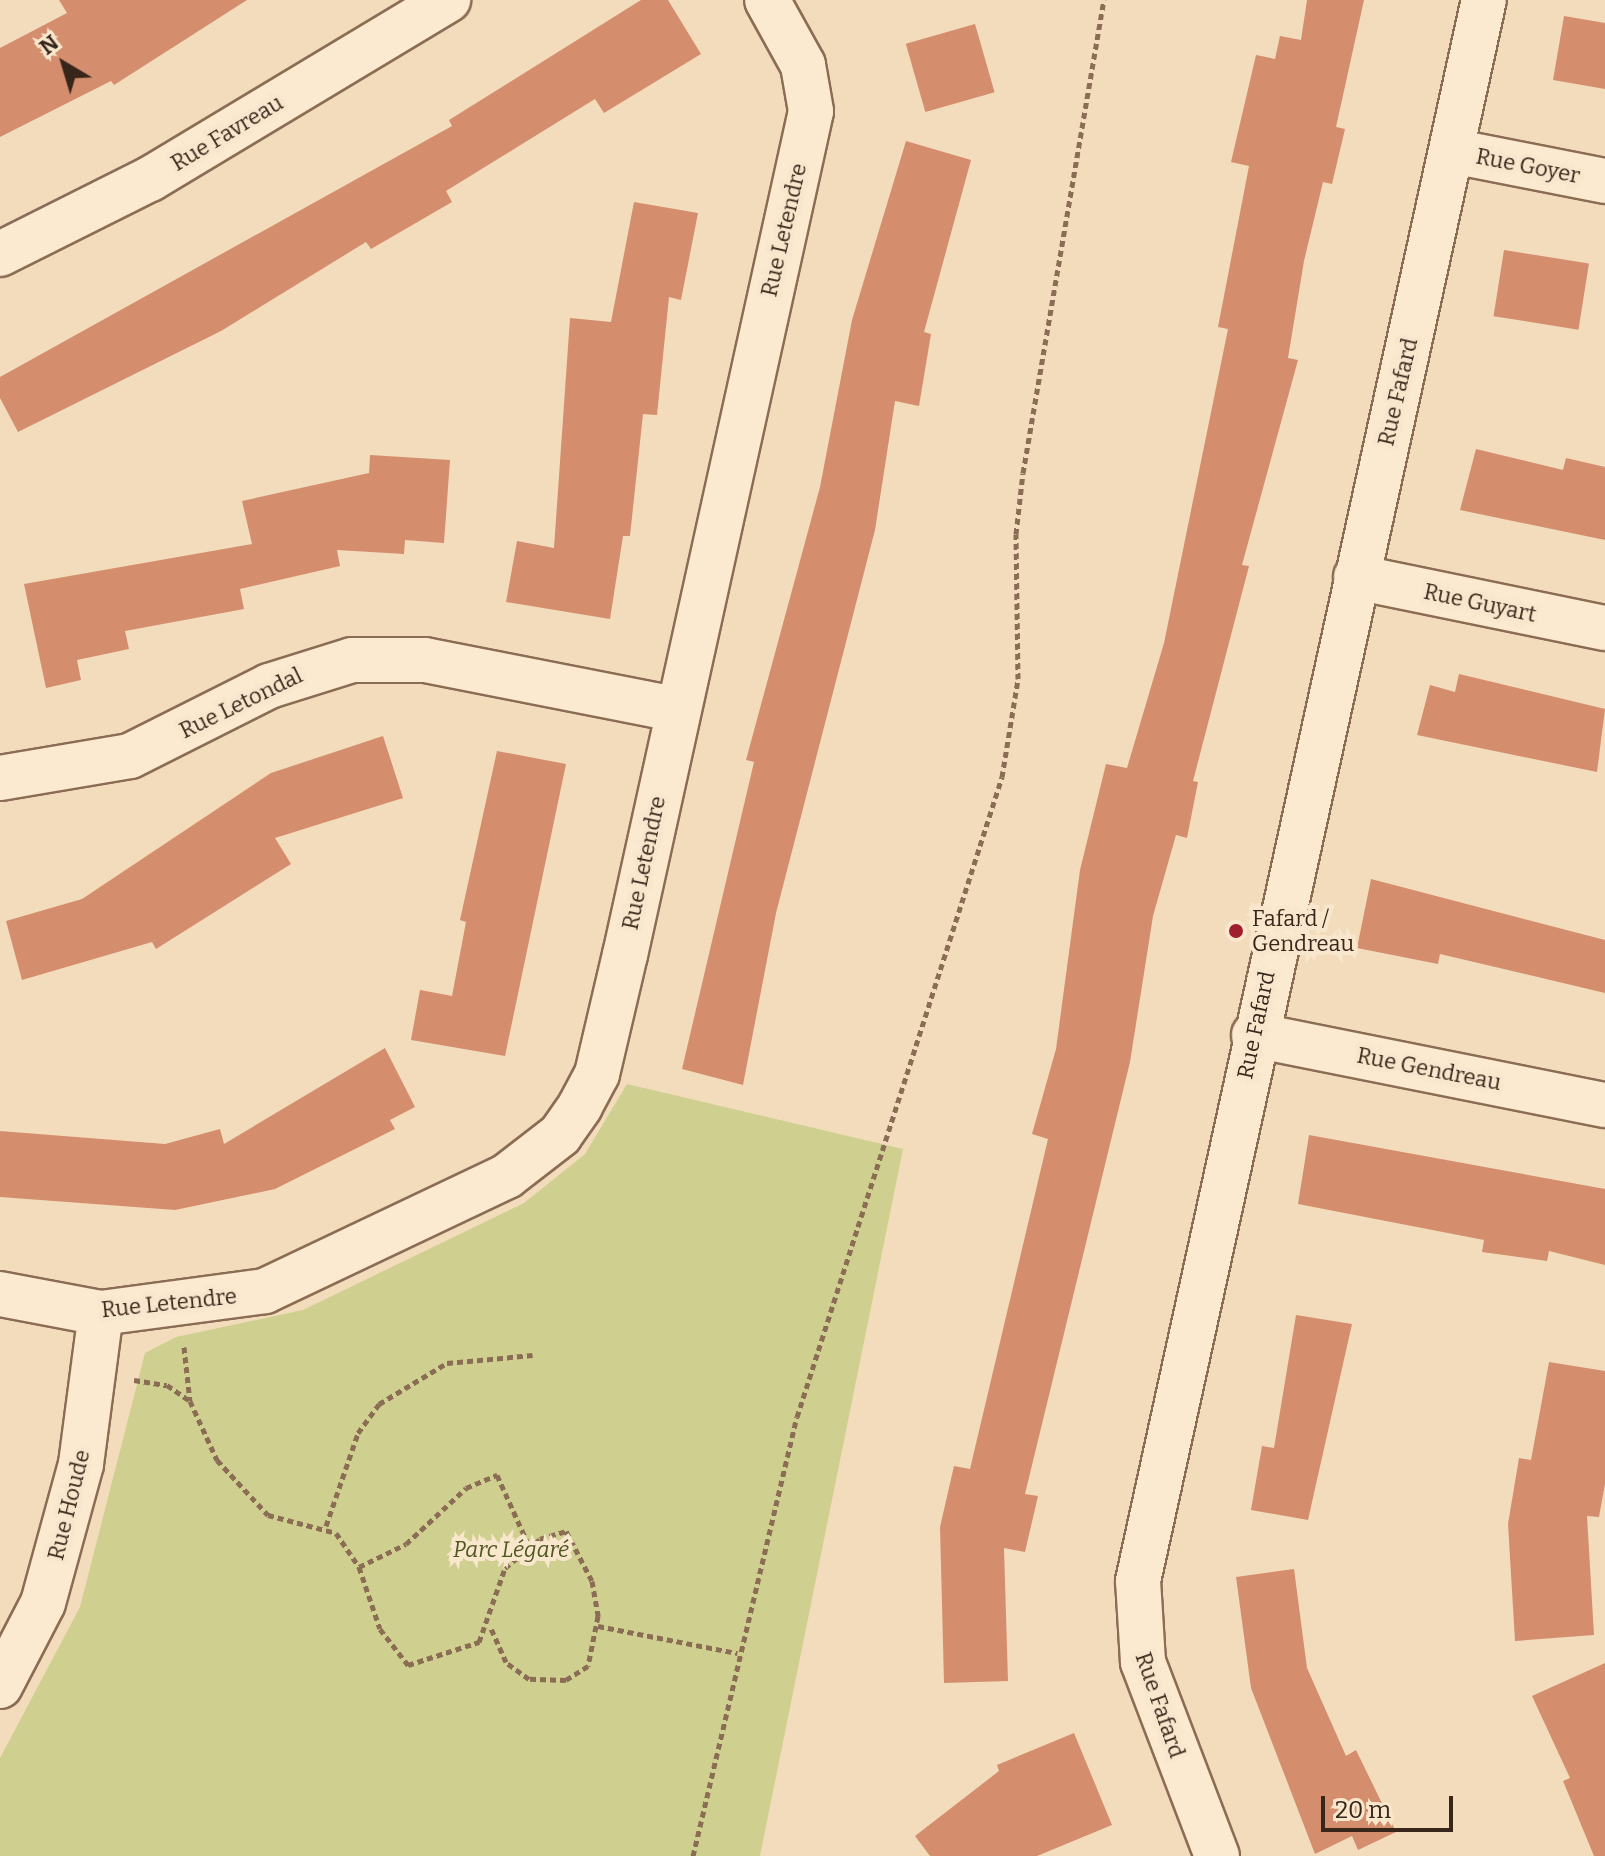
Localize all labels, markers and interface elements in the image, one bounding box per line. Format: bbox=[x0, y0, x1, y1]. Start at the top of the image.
north arrow bbox=[24, 24, 104, 104]
text: N bbox=[34, 29, 64, 61]
street label: Rue Favreau bbox=[166, 89, 288, 177]
street label: Rue Goyer bbox=[1474, 143, 1582, 189]
street label: Rue Letendre bbox=[756, 161, 812, 299]
street label: Rue Fafard bbox=[1373, 336, 1423, 448]
street label: Rue Guyart bbox=[1421, 578, 1539, 628]
street label: Rue Letondal bbox=[175, 662, 307, 744]
street label: Rue Letendre bbox=[617, 794, 671, 932]
place label: Fafard / Gendreau bbox=[1252, 905, 1354, 956]
marker: Fafard / Gendreau bbox=[1227, 922, 1245, 940]
street label: Rue Fafard bbox=[1232, 969, 1280, 1081]
street label: Rue Gendreau bbox=[1355, 1042, 1503, 1096]
street label: Rue Letendre bbox=[100, 1283, 238, 1323]
street label: Rue Houde bbox=[43, 1447, 95, 1563]
park label: Parc Légaré bbox=[453, 1537, 569, 1563]
street label: Rue Fafard bbox=[1130, 1649, 1190, 1761]
scale bar bbox=[1325, 1780, 1457, 1830]
text: 20 m bbox=[1335, 1796, 1391, 1824]

